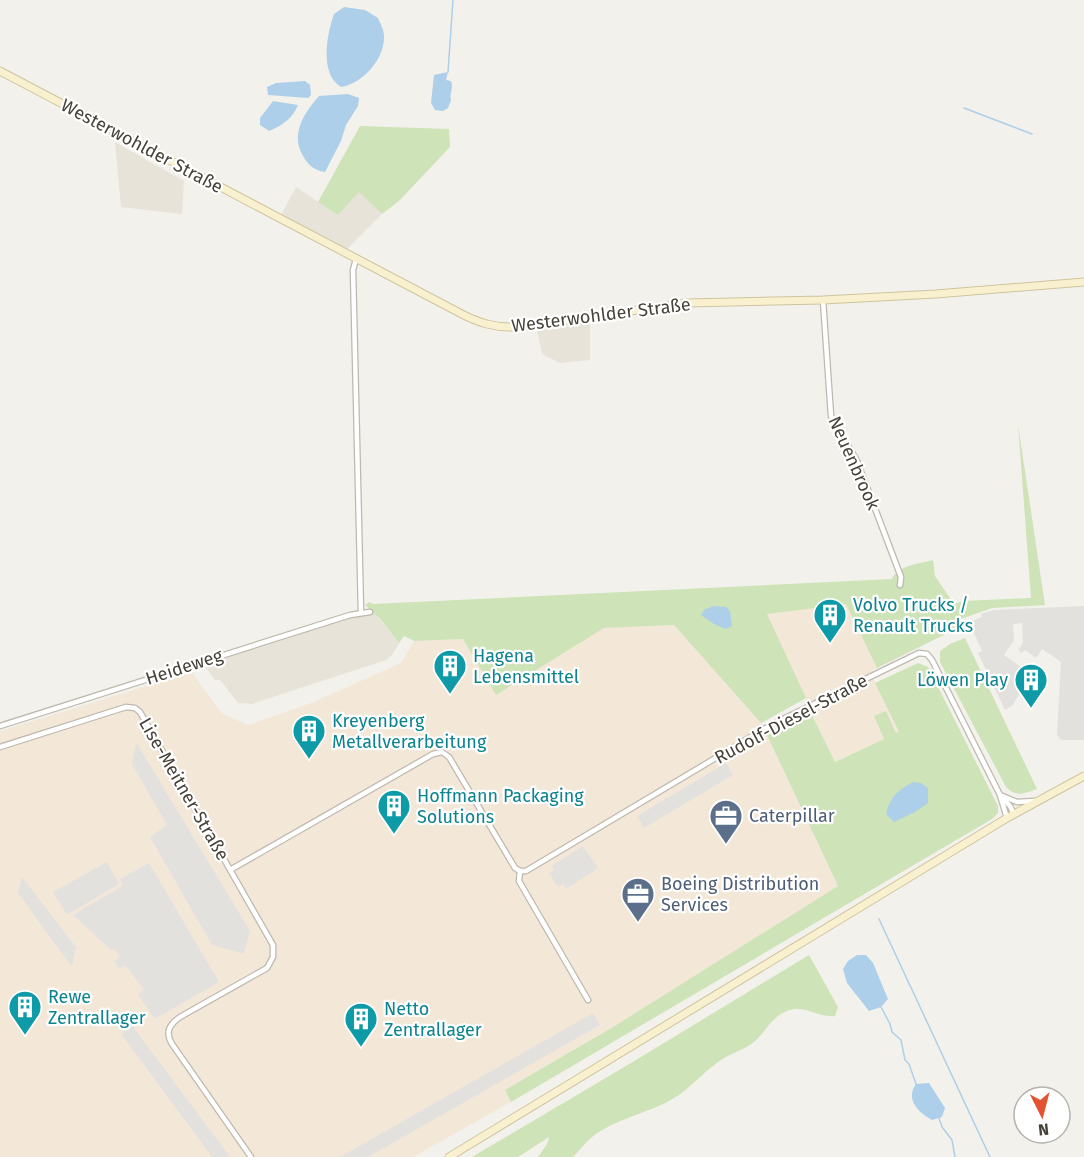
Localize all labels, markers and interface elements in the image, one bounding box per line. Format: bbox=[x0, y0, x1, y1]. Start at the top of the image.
street label: Westerwohlder Straße bbox=[57, 94, 227, 198]
street label: Westerwohlder Straße bbox=[510, 293, 692, 337]
street label: Neuenbrook bbox=[824, 413, 885, 514]
place label: Volvo Trucks / Renault Trucks bbox=[853, 594, 973, 637]
building icon: Volvo Trucks / Renault Trucks bbox=[812, 597, 848, 644]
street label: Heideweg bbox=[143, 644, 226, 690]
place label: Hagena Lebensmittel bbox=[473, 645, 579, 688]
building icon: Hagena Lebensmittel bbox=[432, 648, 468, 695]
building icon: Löwen Play bbox=[1013, 662, 1049, 709]
street label: Rudolf-Diesel-Straße bbox=[711, 669, 871, 769]
place label: Löwen Play bbox=[917, 669, 1008, 691]
place label: Kreyenberg Metallverarbeitung bbox=[332, 710, 487, 753]
building icon: Kreyenberg Metallverarbeitung bbox=[291, 713, 327, 760]
street label: Lise-Meitner-Straße bbox=[134, 714, 234, 864]
place label: Hoffmann Packaging Solutions bbox=[417, 785, 584, 828]
building icon: Hoffmann Packaging Solutions bbox=[376, 788, 412, 835]
office icon: Caterpillar bbox=[708, 798, 744, 845]
place label: Caterpillar bbox=[749, 805, 835, 827]
place label: Boeing Distribution Services bbox=[661, 873, 819, 916]
office icon: Boeing Distribution Services bbox=[620, 876, 656, 923]
place label: Rewe Zentrallager bbox=[48, 986, 146, 1029]
building icon: Rewe Zentrallager bbox=[7, 989, 43, 1036]
place label: Netto Zentrallager bbox=[384, 998, 482, 1041]
building icon: Netto Zentrallager bbox=[343, 1001, 379, 1048]
north arrow bbox=[1012, 1085, 1072, 1145]
text: N bbox=[1037, 1119, 1050, 1139]

